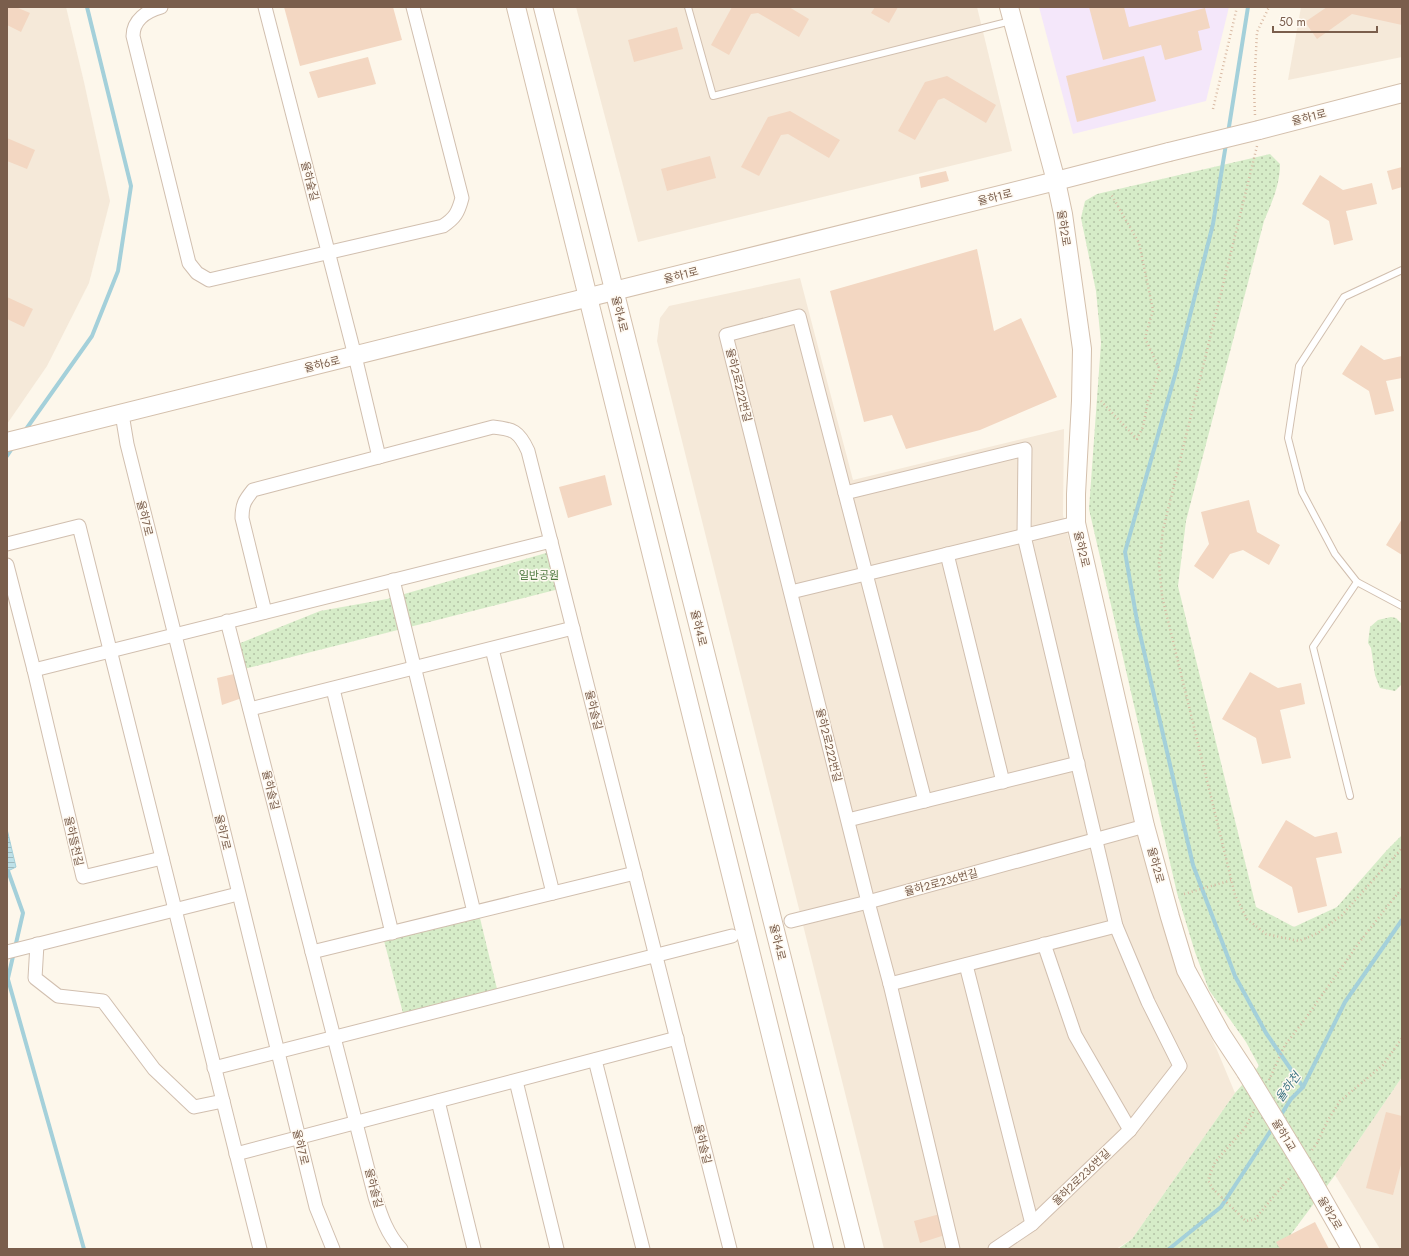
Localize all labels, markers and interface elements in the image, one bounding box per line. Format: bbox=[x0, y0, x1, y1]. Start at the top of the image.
scale bar bbox=[1273, 8, 1377, 34]
text: 50 m bbox=[1279, 13, 1306, 31]
street label: 율하1로 bbox=[1290, 105, 1328, 129]
street label: 율하숲길 bbox=[297, 159, 323, 203]
street label: 율하1로 bbox=[976, 185, 1014, 209]
street label: 율하2로 bbox=[1053, 209, 1075, 247]
street label: 율하1로 bbox=[662, 263, 700, 287]
street label: 율하4로 bbox=[608, 294, 632, 334]
street label: 율하2로222번길 bbox=[722, 346, 756, 424]
street label: 율하6로 bbox=[302, 352, 342, 376]
street label: 율하7로 bbox=[133, 499, 157, 537]
street label: 율하2로 bbox=[1070, 529, 1094, 569]
park label: 일반공원 bbox=[519, 567, 559, 583]
street label: 율하4로 bbox=[687, 608, 711, 648]
street label: 율하솔길 bbox=[581, 688, 607, 732]
street label: 율하2로222번길 bbox=[812, 706, 846, 784]
street label: 율하솔길 bbox=[258, 768, 284, 812]
street label: 율하7로 bbox=[211, 813, 235, 851]
street label: 율하뜰천길 bbox=[61, 815, 87, 867]
street label: 율하2로 bbox=[1144, 845, 1168, 885]
street label: 율하2로236번길 bbox=[902, 865, 980, 899]
street label: 율하4로 bbox=[766, 922, 790, 962]
water label: 율하천 bbox=[1271, 1067, 1306, 1106]
street label: 율하1교 bbox=[1268, 1116, 1300, 1154]
street label: 율하솔길 bbox=[690, 1122, 716, 1166]
street label: 율하7로 bbox=[289, 1128, 313, 1166]
street label: 율하2로236번길 bbox=[1048, 1145, 1114, 1209]
street label: 율하솔길 bbox=[361, 1166, 387, 1210]
street label: 율하2로 bbox=[1314, 1193, 1346, 1233]

